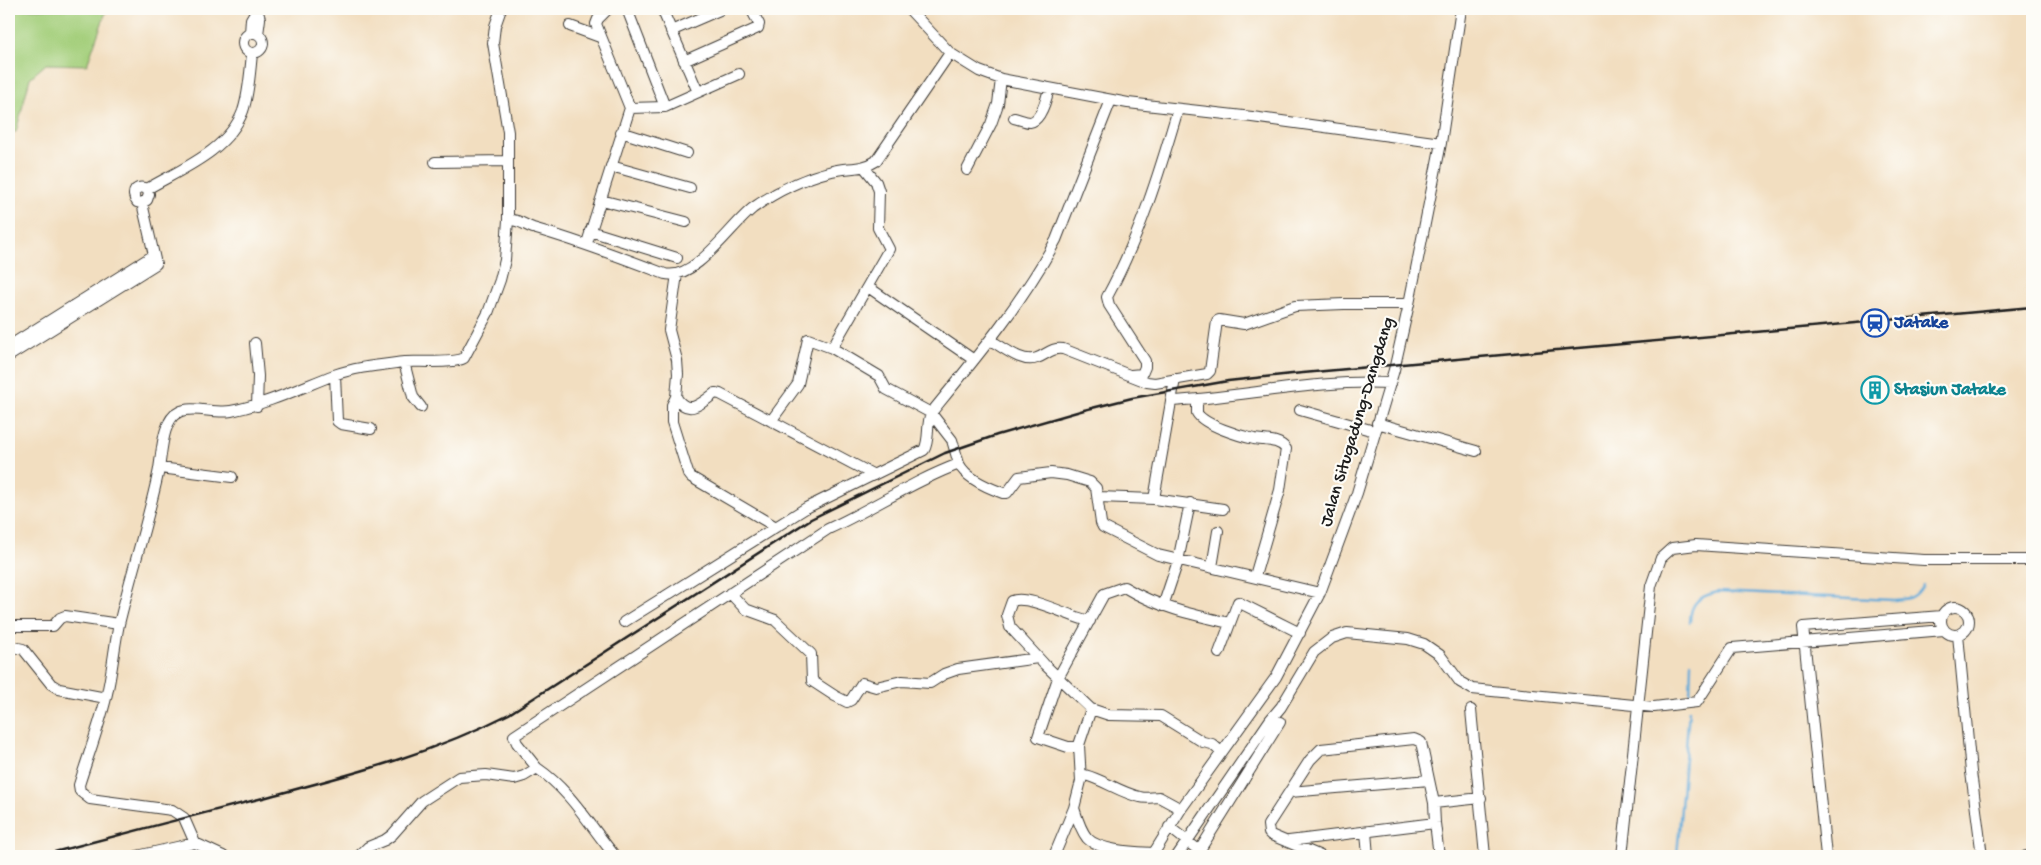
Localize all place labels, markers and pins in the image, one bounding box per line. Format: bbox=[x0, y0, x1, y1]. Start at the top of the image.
station icon: Jatake bbox=[1860, 308, 1890, 338]
place label: Jatake bbox=[1893, 313, 1949, 334]
building icon: Stasiun Jatake bbox=[1860, 375, 1890, 405]
place label: Stasiun Jatake bbox=[1894, 380, 2006, 401]

